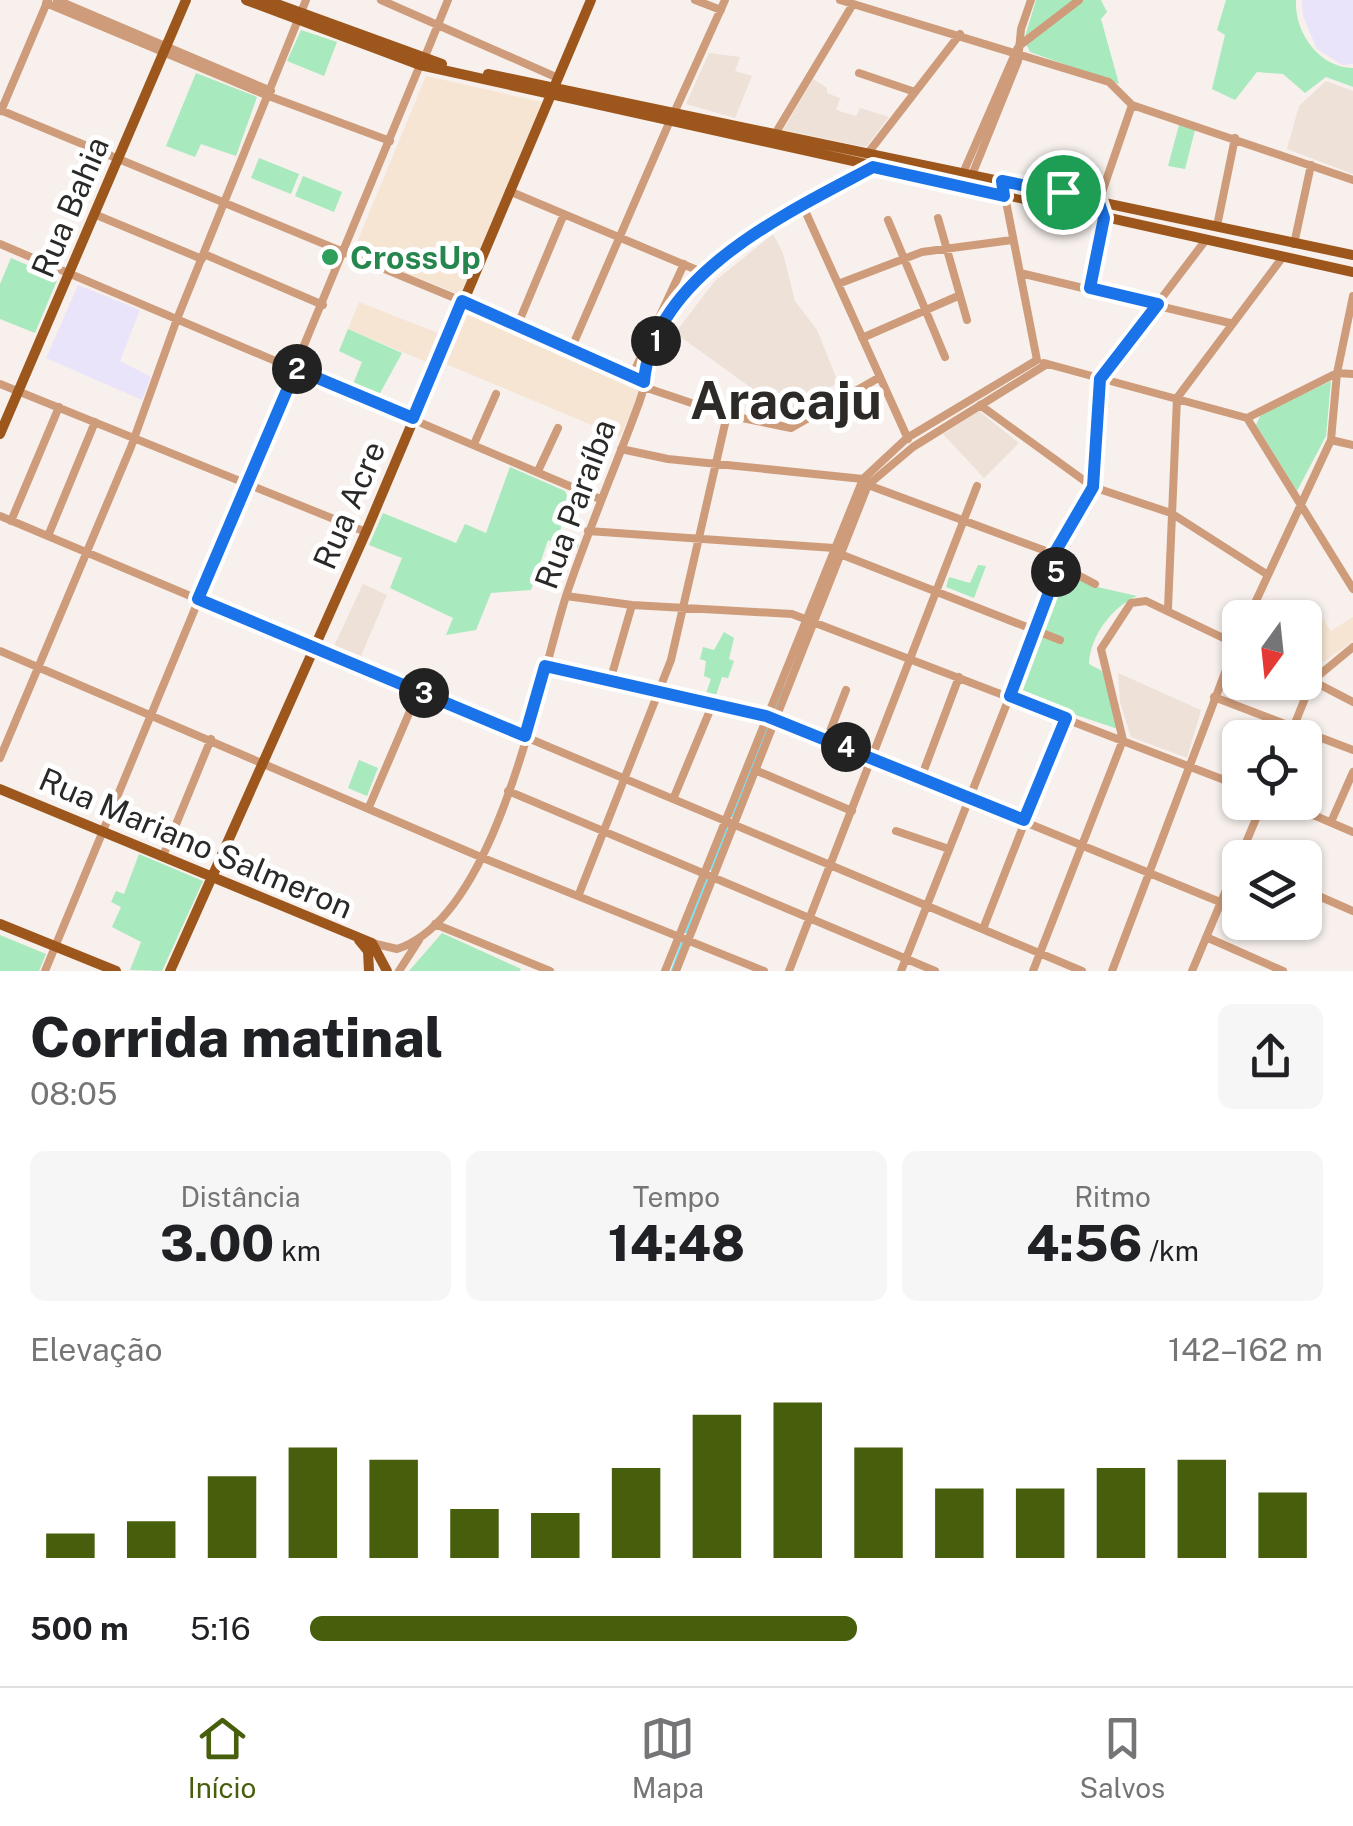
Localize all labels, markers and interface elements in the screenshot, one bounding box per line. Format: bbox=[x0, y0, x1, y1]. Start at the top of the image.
street label: Rua Bahia bbox=[24, 131, 116, 283]
pin bbox=[1021, 150, 1106, 235]
icon: arrive bbox=[1036, 165, 1091, 220]
place label: CrossUp bbox=[350, 239, 481, 276]
marker: CrossUp bbox=[319, 246, 341, 268]
pin: 1 bbox=[631, 316, 681, 366]
text: 1 bbox=[650, 324, 662, 357]
pin: 2 bbox=[272, 344, 322, 394]
text: 2 bbox=[288, 352, 306, 385]
district label: Aracaju bbox=[690, 370, 882, 431]
street label: Rua Paraíba bbox=[527, 414, 623, 594]
street label: Rua Acre bbox=[306, 436, 392, 574]
pin: 5 bbox=[1031, 547, 1081, 597]
text: 5 bbox=[1047, 555, 1065, 588]
north arrow bbox=[1222, 600, 1322, 700]
map controls bbox=[1222, 600, 1322, 940]
pin: 3 bbox=[399, 668, 449, 718]
text: 3 bbox=[415, 676, 433, 709]
button: locate bbox=[1222, 720, 1322, 820]
pin: 4 bbox=[821, 722, 871, 772]
text: 4 bbox=[837, 730, 855, 763]
street label: Rua Mariano Salmeron bbox=[34, 760, 358, 926]
button: layers bbox=[1222, 840, 1322, 940]
button: share bbox=[1218, 1004, 1323, 1109]
text: Corrida matinal bbox=[30, 1005, 443, 1069]
text: 08:05 bbox=[30, 1075, 117, 1112]
text: Distância bbox=[180, 1180, 301, 1213]
text: Tempo bbox=[633, 1180, 720, 1213]
text: Ritmo bbox=[1074, 1180, 1151, 1213]
text: 3.00 bbox=[160, 1213, 274, 1272]
text: 14:48 bbox=[608, 1213, 745, 1272]
text: 4:56 bbox=[1026, 1213, 1142, 1272]
text: km bbox=[274, 1234, 321, 1267]
text: /km bbox=[1142, 1234, 1199, 1267]
text: Elevação bbox=[30, 1331, 163, 1368]
text: 142–162 m bbox=[1168, 1331, 1323, 1368]
text: 500 m bbox=[30, 1610, 129, 1647]
text: 5:16 bbox=[190, 1610, 251, 1647]
tab: Início bbox=[188, 1711, 256, 1804]
tab: Mapa bbox=[632, 1711, 704, 1804]
tab: Salvos bbox=[1079, 1711, 1165, 1804]

